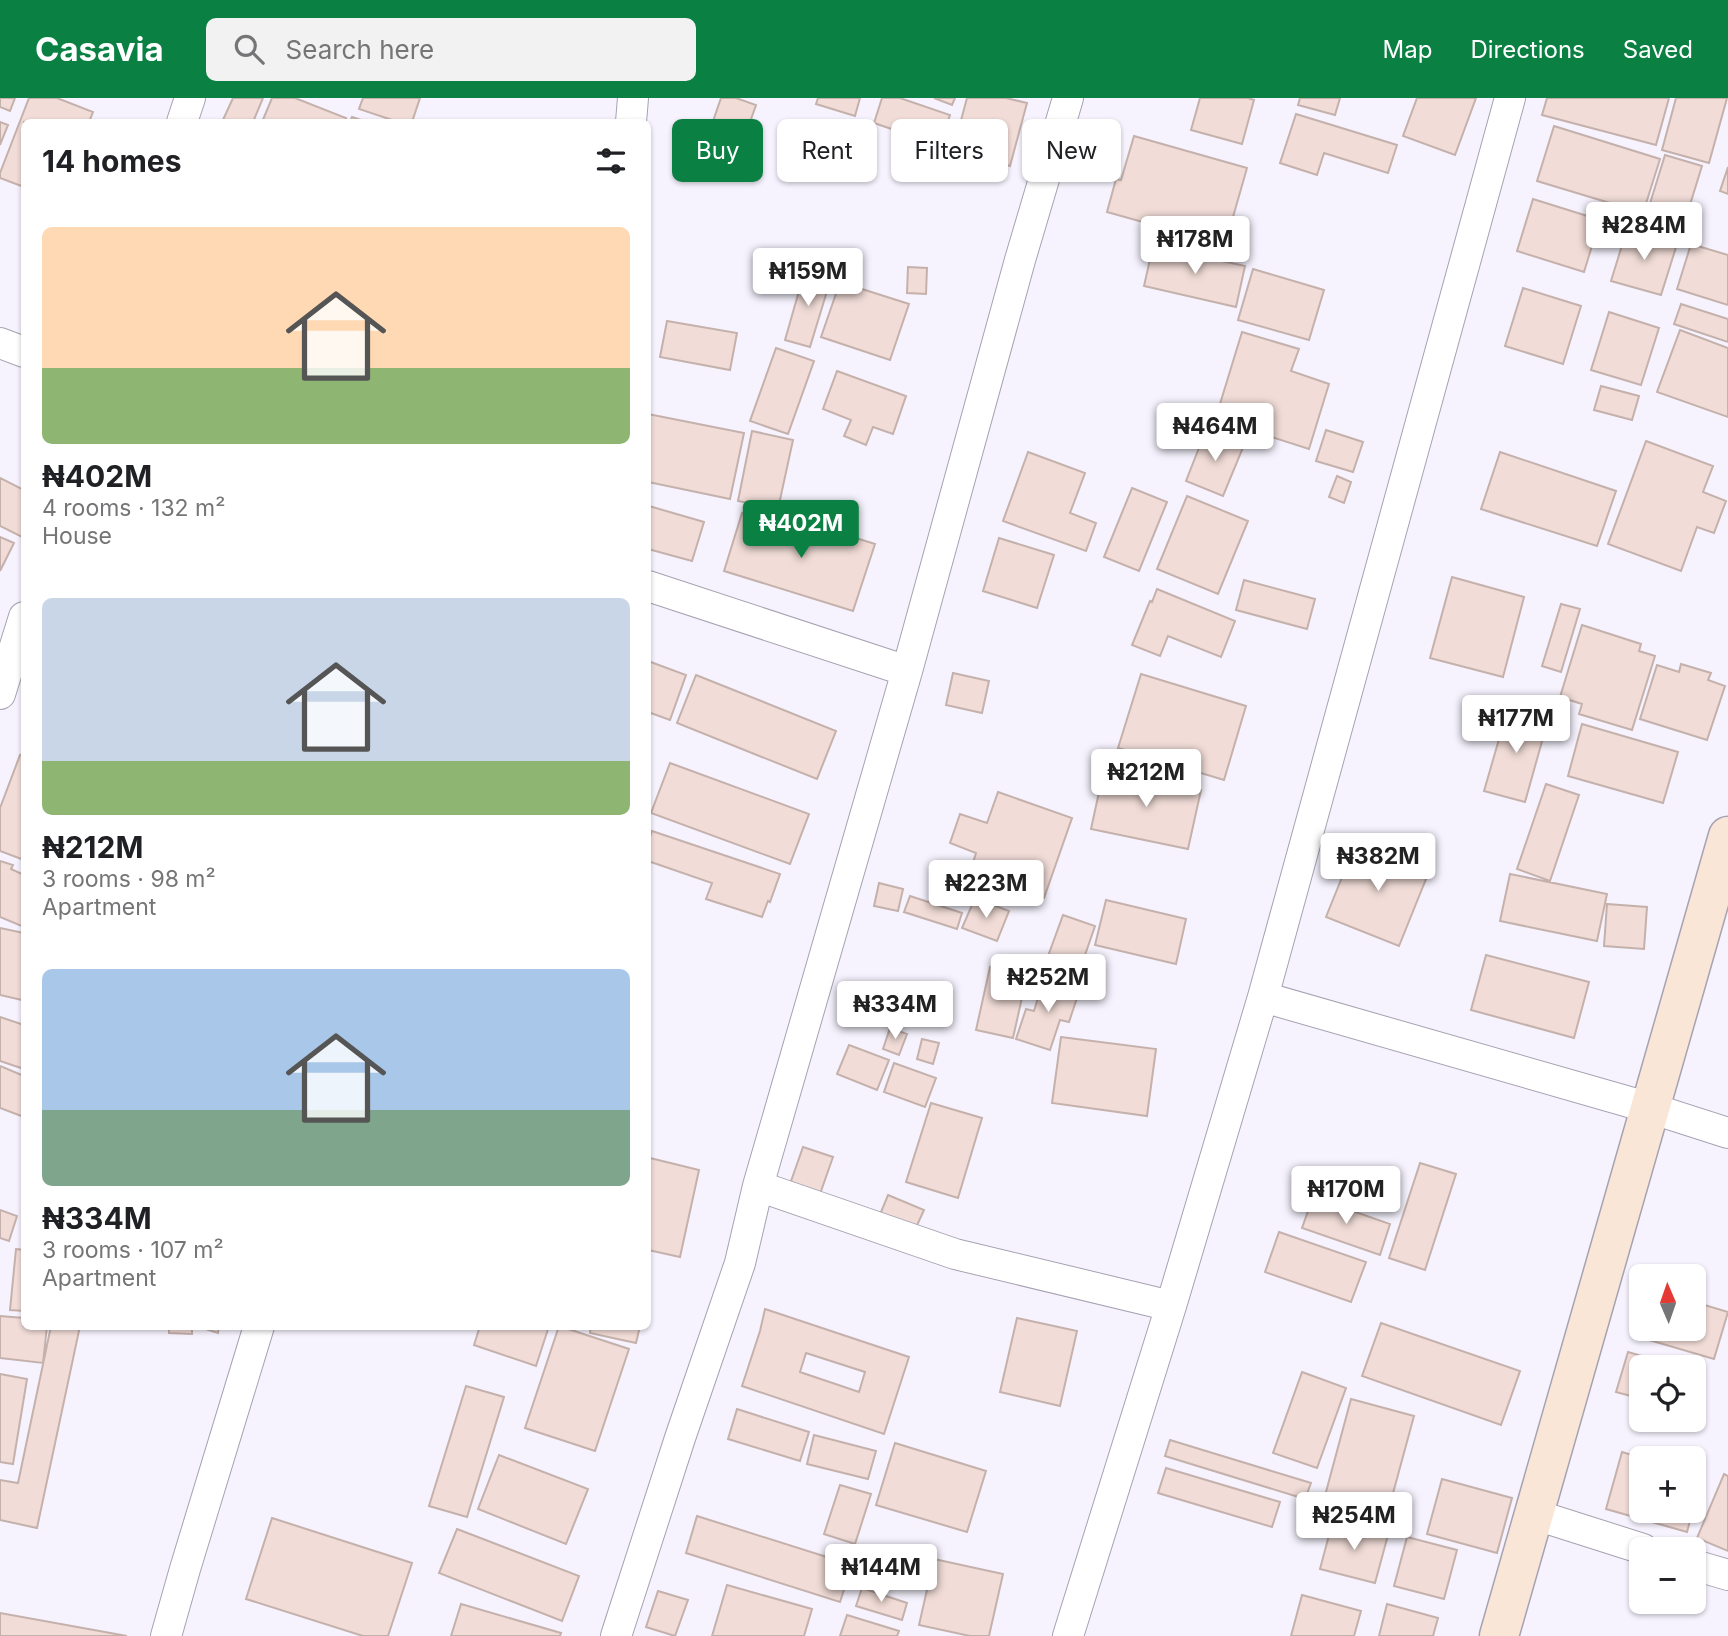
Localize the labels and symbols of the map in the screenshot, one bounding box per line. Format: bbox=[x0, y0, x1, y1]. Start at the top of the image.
pin: ₦284M bbox=[1595, 202, 1693, 262]
pin: ₦178M bbox=[1146, 216, 1244, 276]
pin: ₦159M bbox=[759, 248, 857, 308]
pin: ₦464M bbox=[1166, 404, 1264, 463]
pin: ₦402M bbox=[752, 500, 850, 560]
pin: ₦177M bbox=[1467, 696, 1565, 755]
pin: ₦212M bbox=[1097, 750, 1195, 809]
pin: ₦382M bbox=[1329, 834, 1427, 893]
pin: ₦223M bbox=[937, 860, 1035, 920]
pin: ₦252M bbox=[999, 954, 1097, 1014]
pin: ₦334M bbox=[846, 982, 944, 1041]
pin: ₦170M bbox=[1297, 1166, 1395, 1226]
north arrow bbox=[1629, 1264, 1706, 1340]
pin: ₦254M bbox=[1305, 1492, 1403, 1552]
pin: ₦144M bbox=[832, 1544, 930, 1604]

